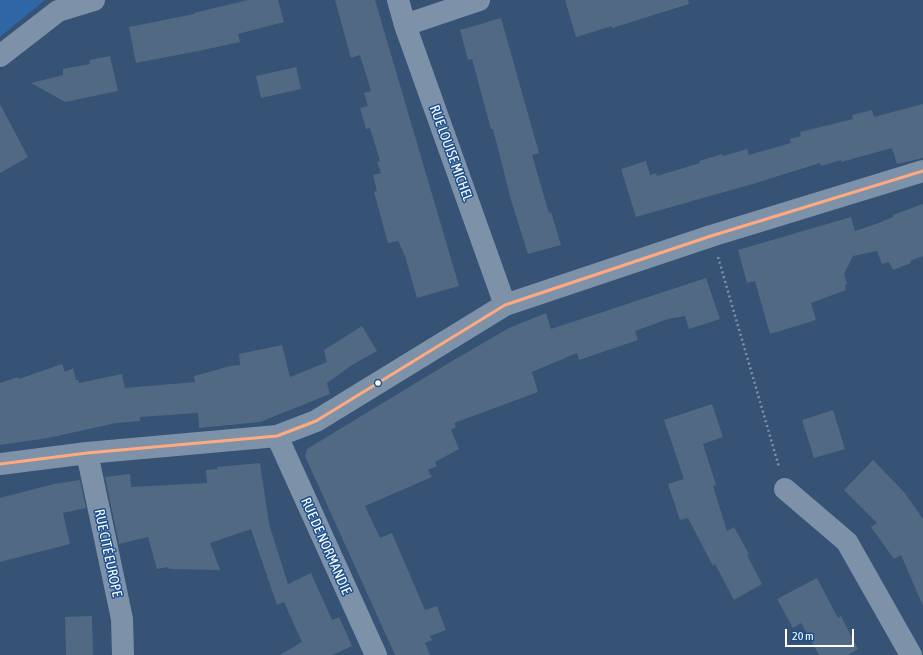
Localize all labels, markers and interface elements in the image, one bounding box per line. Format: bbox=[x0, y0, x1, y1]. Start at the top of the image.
street label: RUE LOUISE MICHEL bbox=[426, 103, 476, 203]
unlabelled marker bbox=[373, 378, 383, 388]
street label: RUE DE NORMANDIE bbox=[297, 495, 355, 597]
street label: RUE CITÉ EUROPE bbox=[91, 508, 125, 598]
scale bar bbox=[787, 621, 856, 647]
text: 20 m bbox=[792, 629, 814, 643]

